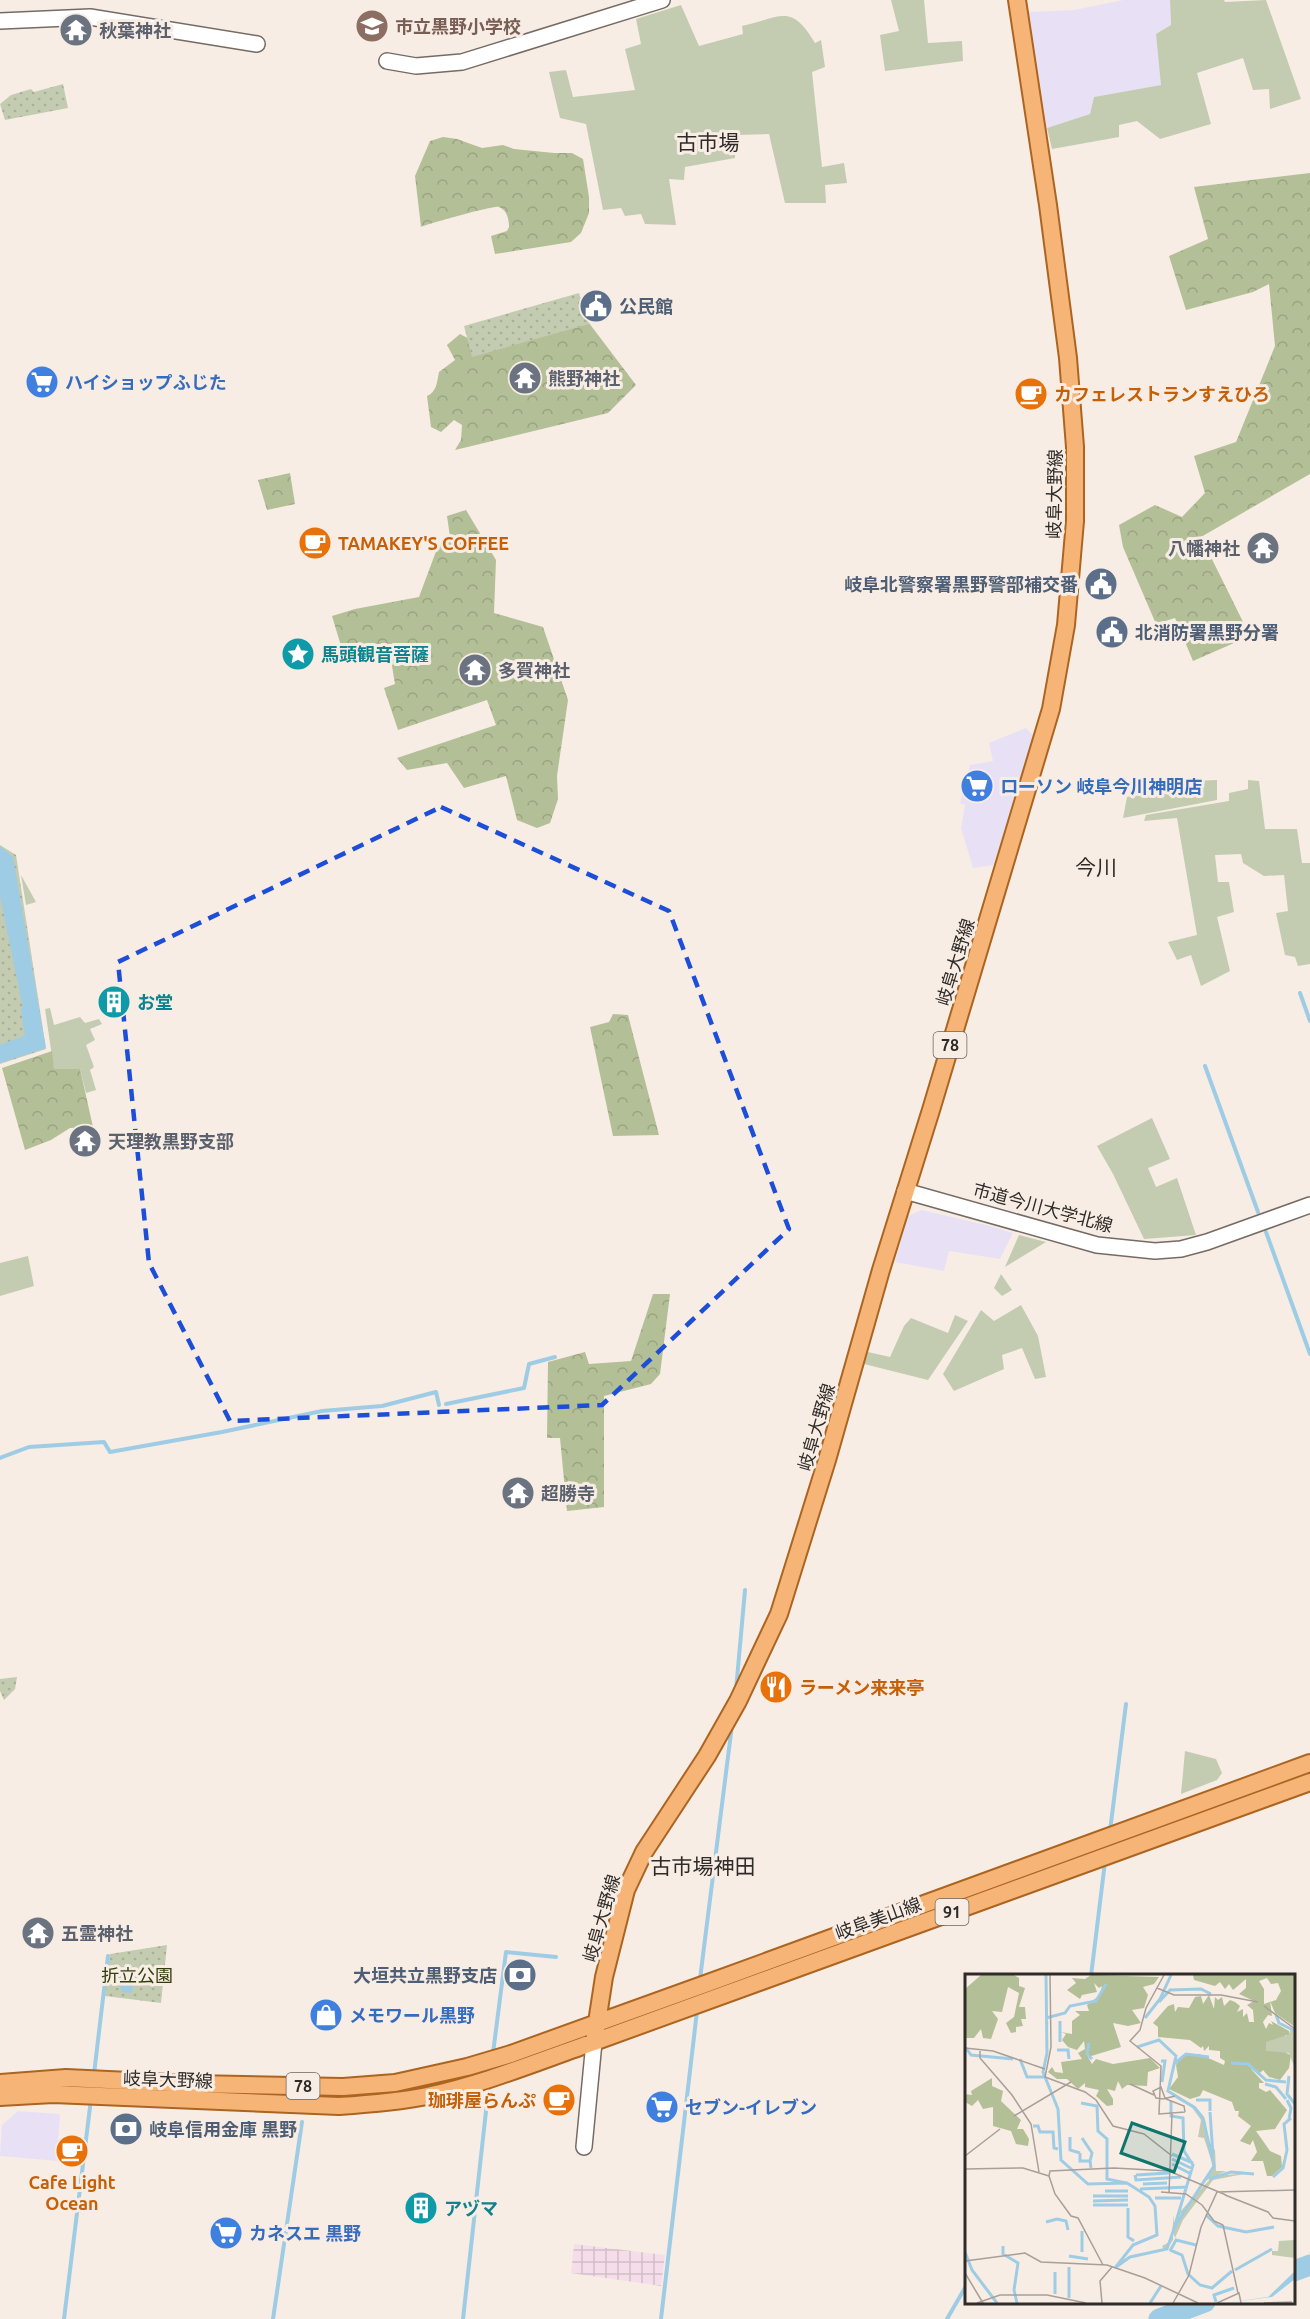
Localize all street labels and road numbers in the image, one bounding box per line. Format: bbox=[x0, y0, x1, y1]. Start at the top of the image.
street label: 岐阜大野線 bbox=[1043, 449, 1065, 539]
street label: 岐阜大野線 bbox=[932, 916, 978, 1008]
road number: 78 bbox=[934, 1032, 966, 1058]
street label: 市道今川大学北線 bbox=[971, 1179, 1115, 1235]
street label: 岐阜大野線 bbox=[794, 1381, 838, 1473]
street label: 岐阜大野線 bbox=[579, 1872, 623, 1964]
street label: 岐阜美山線 bbox=[832, 1893, 924, 1943]
road number: 91 bbox=[936, 1899, 968, 1925]
street label: 岐阜大野線 bbox=[123, 2067, 213, 2091]
road number: 78 bbox=[286, 2073, 320, 2099]

